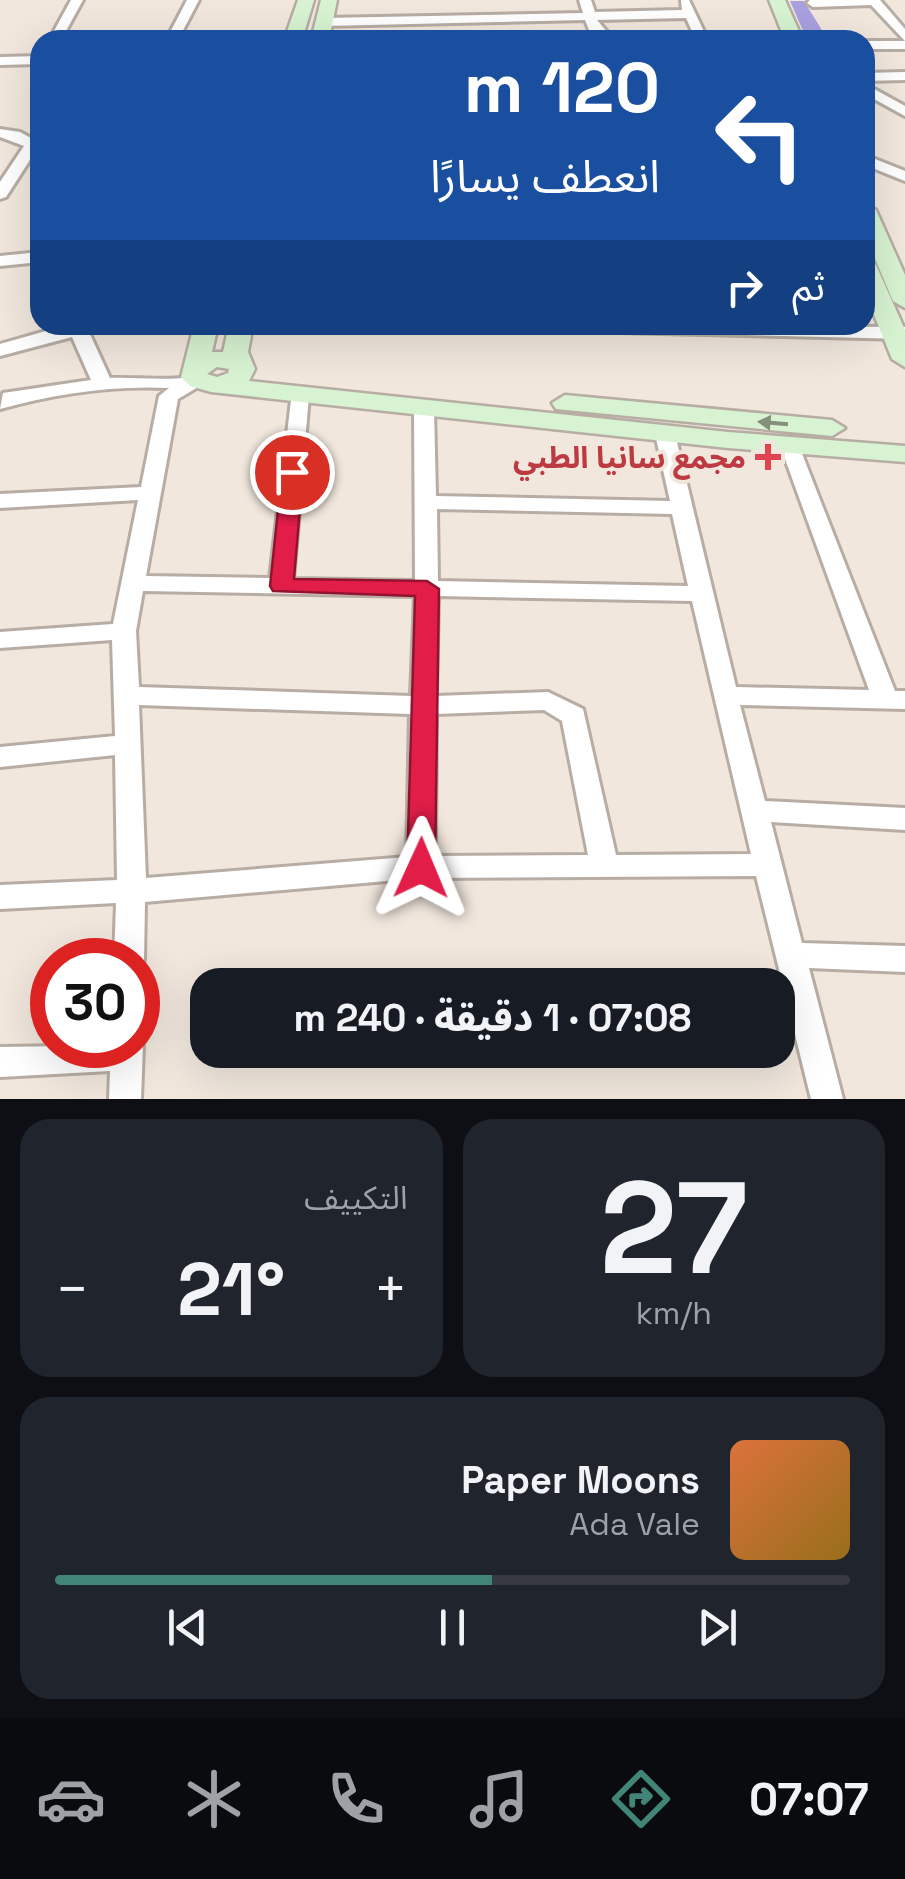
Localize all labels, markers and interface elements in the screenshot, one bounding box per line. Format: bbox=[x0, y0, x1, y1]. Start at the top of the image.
text: 120 m bbox=[464, 43, 660, 132]
icon: left bbox=[695, 70, 825, 200]
text: انعطف يسارًا bbox=[430, 148, 660, 205]
icon: right bbox=[717, 260, 772, 315]
text: ثم bbox=[792, 263, 825, 311]
one-way arrow bbox=[757, 414, 789, 430]
pin bbox=[250, 430, 335, 515]
place label: مجمع سانيا الطبي bbox=[513, 438, 746, 481]
marker: مجمع سانيا الطبي bbox=[755, 444, 781, 470]
icon: arrive bbox=[265, 445, 320, 500]
position arrow bbox=[369, 816, 473, 920]
speed limit sign: 30 bbox=[30, 938, 160, 1068]
text: 07:08 · 1 دقيقة · 240 m bbox=[294, 994, 691, 1042]
text: 27 bbox=[600, 1145, 748, 1311]
text: التكييف bbox=[304, 1178, 408, 1218]
text: 21° bbox=[177, 1241, 285, 1337]
text: − bbox=[55, 1254, 89, 1324]
text: + bbox=[373, 1254, 407, 1324]
text: km/h bbox=[636, 1293, 712, 1333]
text: Paper Moons bbox=[461, 1456, 700, 1504]
text: Ada Vale bbox=[569, 1504, 700, 1544]
icon: previous bbox=[160, 1600, 215, 1655]
icon: pause bbox=[425, 1600, 480, 1655]
icon: next bbox=[690, 1600, 745, 1655]
icon: car bbox=[36, 1764, 106, 1834]
icon: climate bbox=[179, 1764, 249, 1834]
icon: phone bbox=[321, 1764, 391, 1834]
icon: music bbox=[464, 1764, 534, 1834]
icon: directions bbox=[606, 1764, 676, 1834]
text: 07:07 bbox=[749, 1771, 869, 1828]

